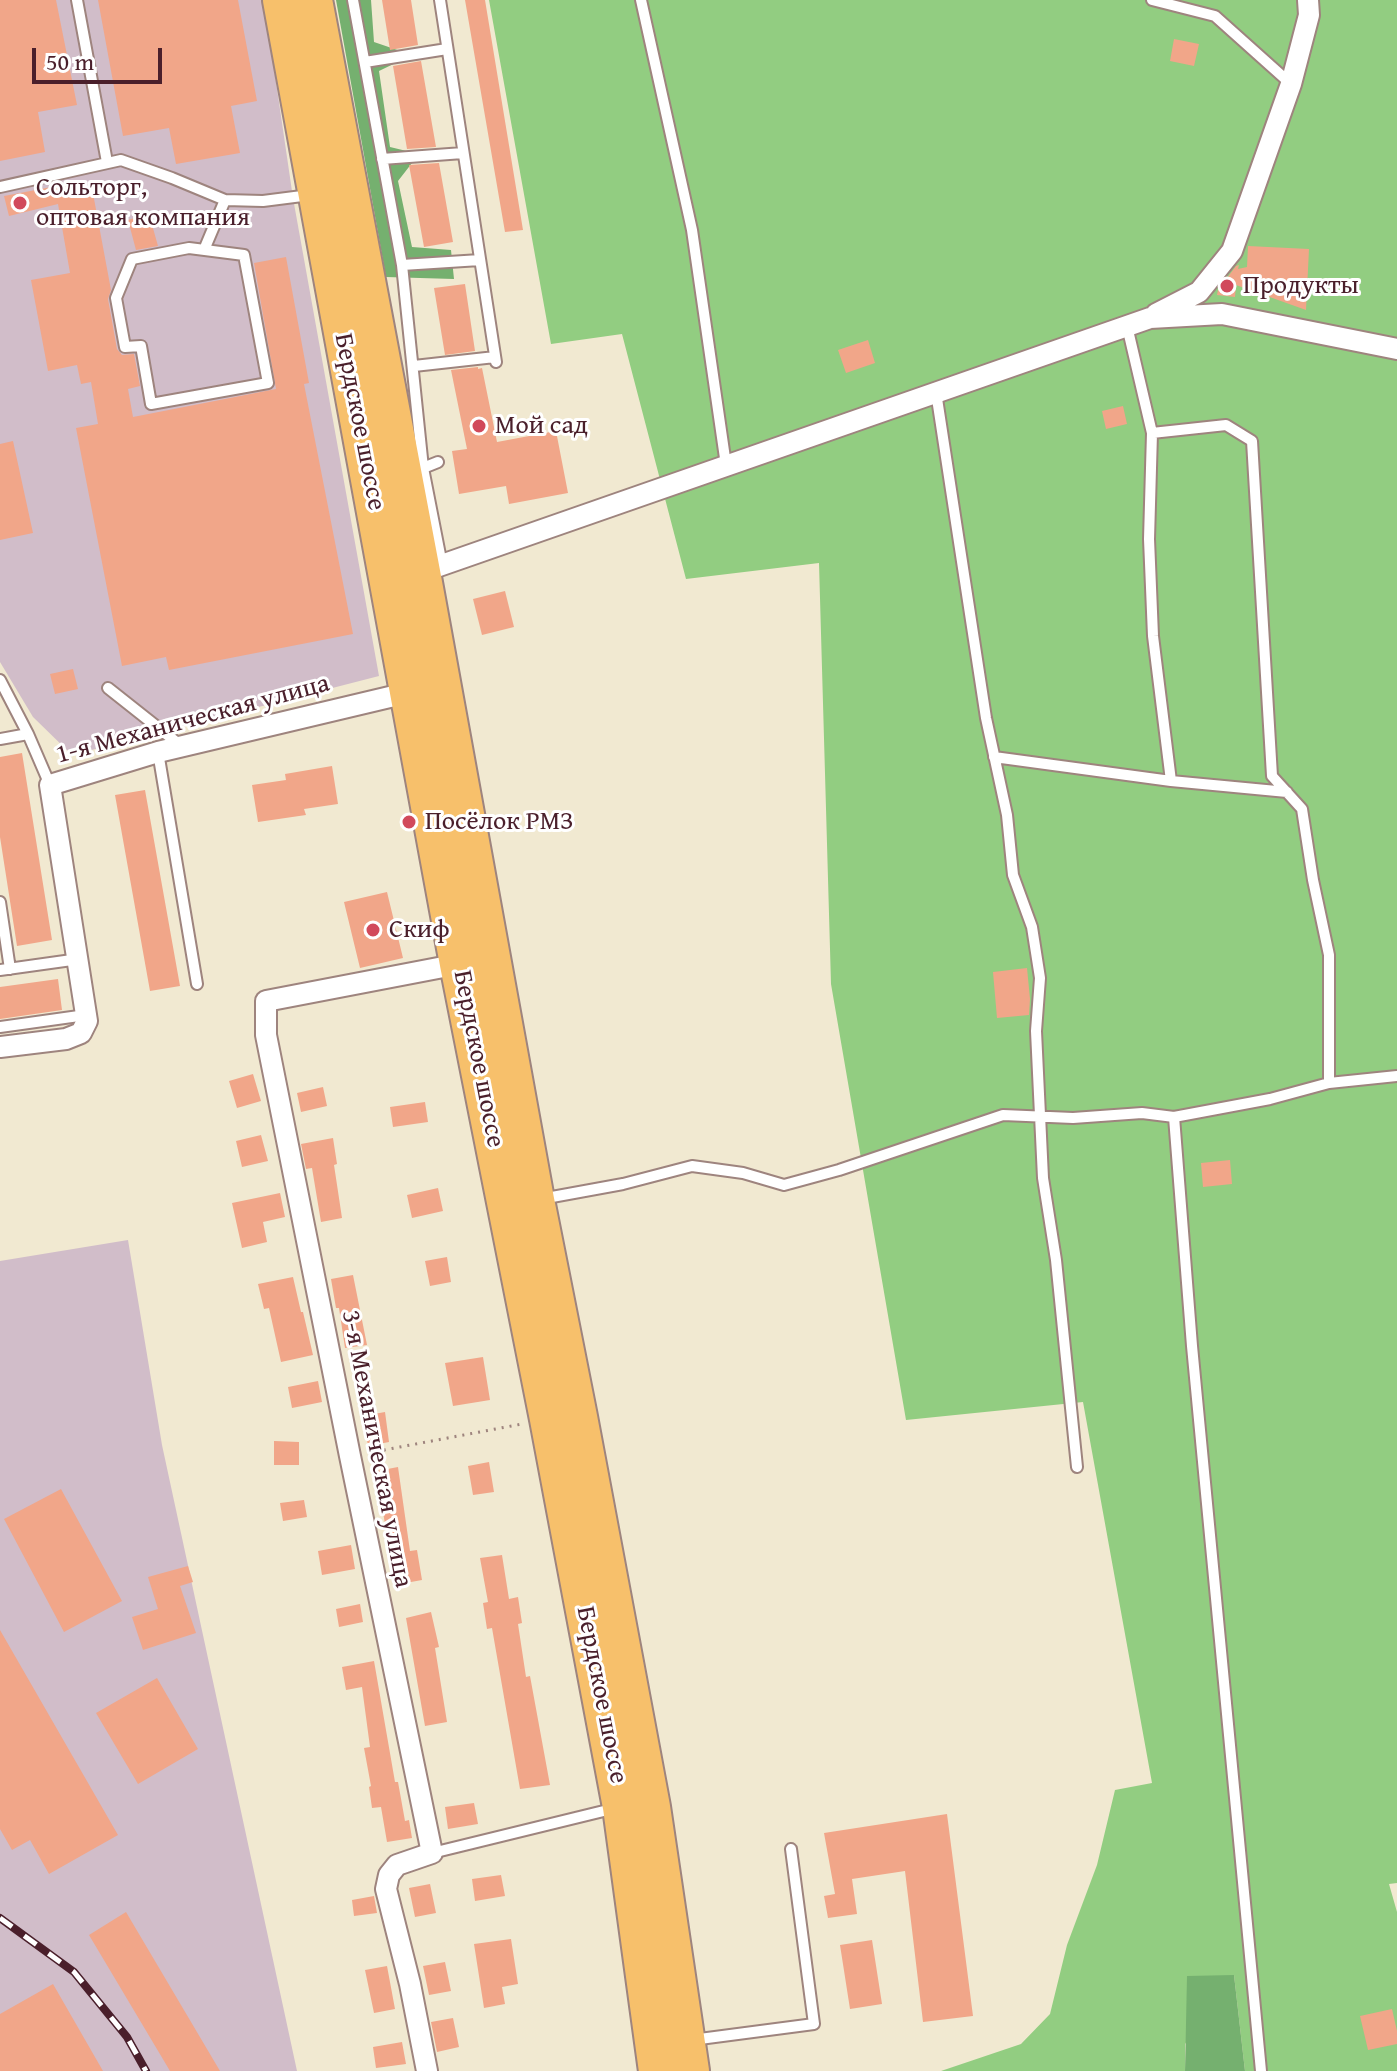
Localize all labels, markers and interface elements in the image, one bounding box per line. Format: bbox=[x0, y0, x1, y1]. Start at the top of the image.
scale bar bbox=[36, 32, 166, 82]
text: 50 m bbox=[46, 44, 94, 79]
place label: Сольторг, оптовая компания bbox=[36, 172, 250, 234]
marker: Сольторг, оптовая компания bbox=[11, 194, 29, 212]
place label: Продукты bbox=[1243, 270, 1359, 302]
marker: Продукты bbox=[1218, 277, 1236, 295]
street label: Бердское шоссе bbox=[327, 331, 391, 513]
place label: Мой сад bbox=[495, 410, 588, 442]
marker: Мой сад bbox=[470, 417, 488, 435]
street label: 1-я Механическая улица bbox=[53, 668, 333, 772]
place label: Посёлок РМЗ bbox=[425, 806, 573, 838]
marker: Посёлок РМЗ bbox=[400, 813, 418, 831]
place label: Скиф bbox=[389, 914, 450, 946]
marker: Скиф bbox=[364, 921, 382, 939]
street label: Бердское шоссе bbox=[446, 968, 510, 1150]
street label: 3-я Механическая улица bbox=[334, 1308, 418, 1590]
street label: Бердское шоссе bbox=[569, 1604, 633, 1786]

